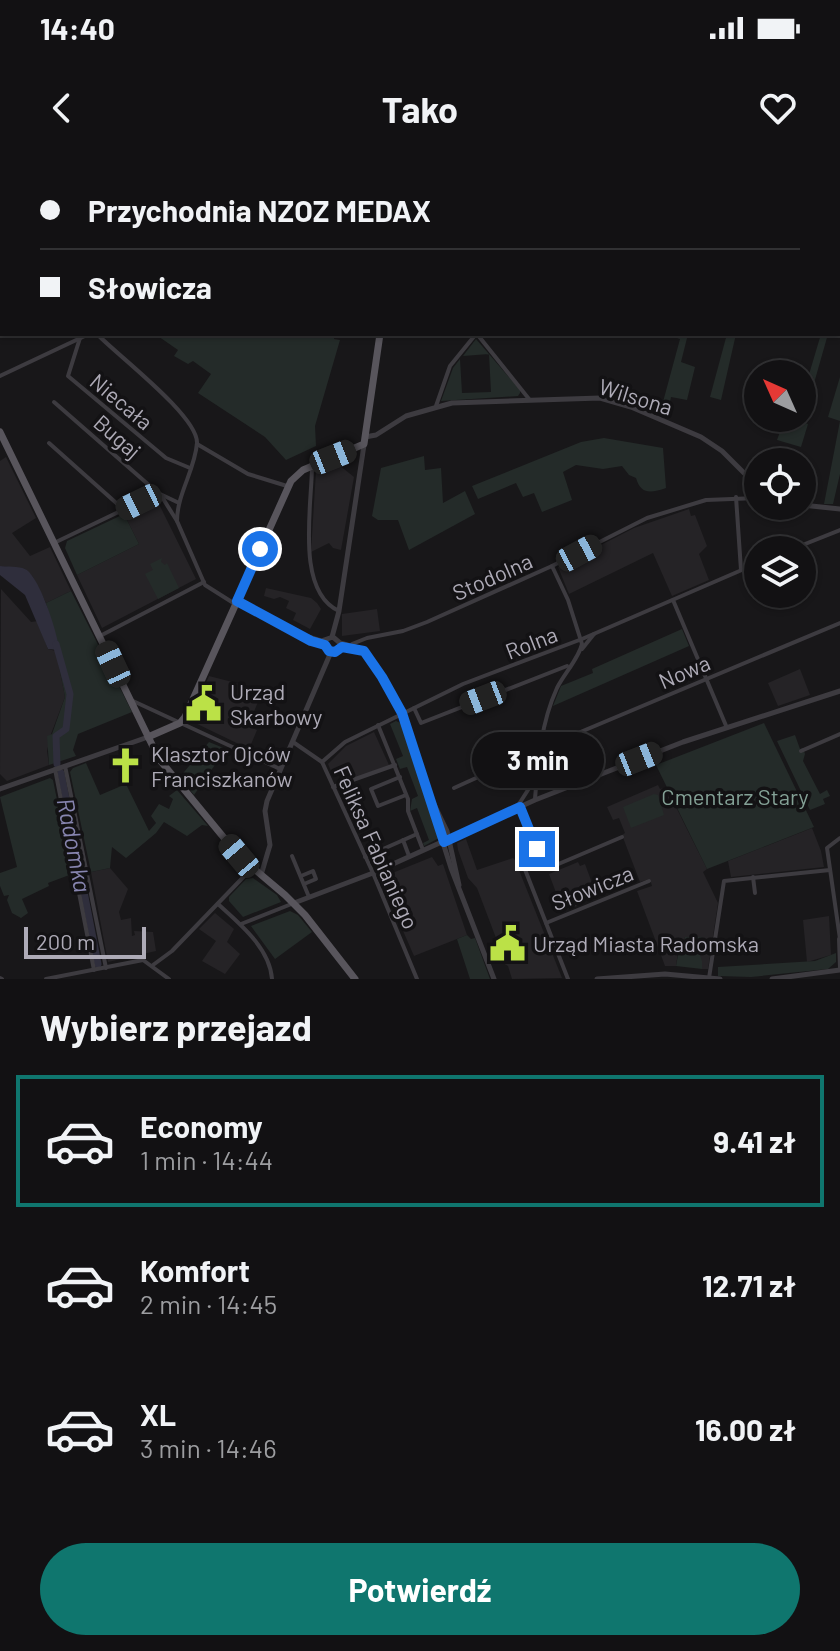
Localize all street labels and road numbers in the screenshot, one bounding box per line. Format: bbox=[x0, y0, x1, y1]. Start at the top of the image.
street label: Niecała bbox=[85, 367, 159, 435]
street label: Wilsona bbox=[596, 373, 676, 419]
street label: Bugaj bbox=[89, 409, 147, 463]
street label: Stodolna bbox=[448, 547, 536, 605]
street label: Rolna bbox=[501, 620, 561, 664]
street label: Nowa bbox=[654, 649, 714, 693]
street label: Feliksa Fabianiego bbox=[329, 761, 425, 933]
street label: Słowicza bbox=[547, 859, 637, 915]

